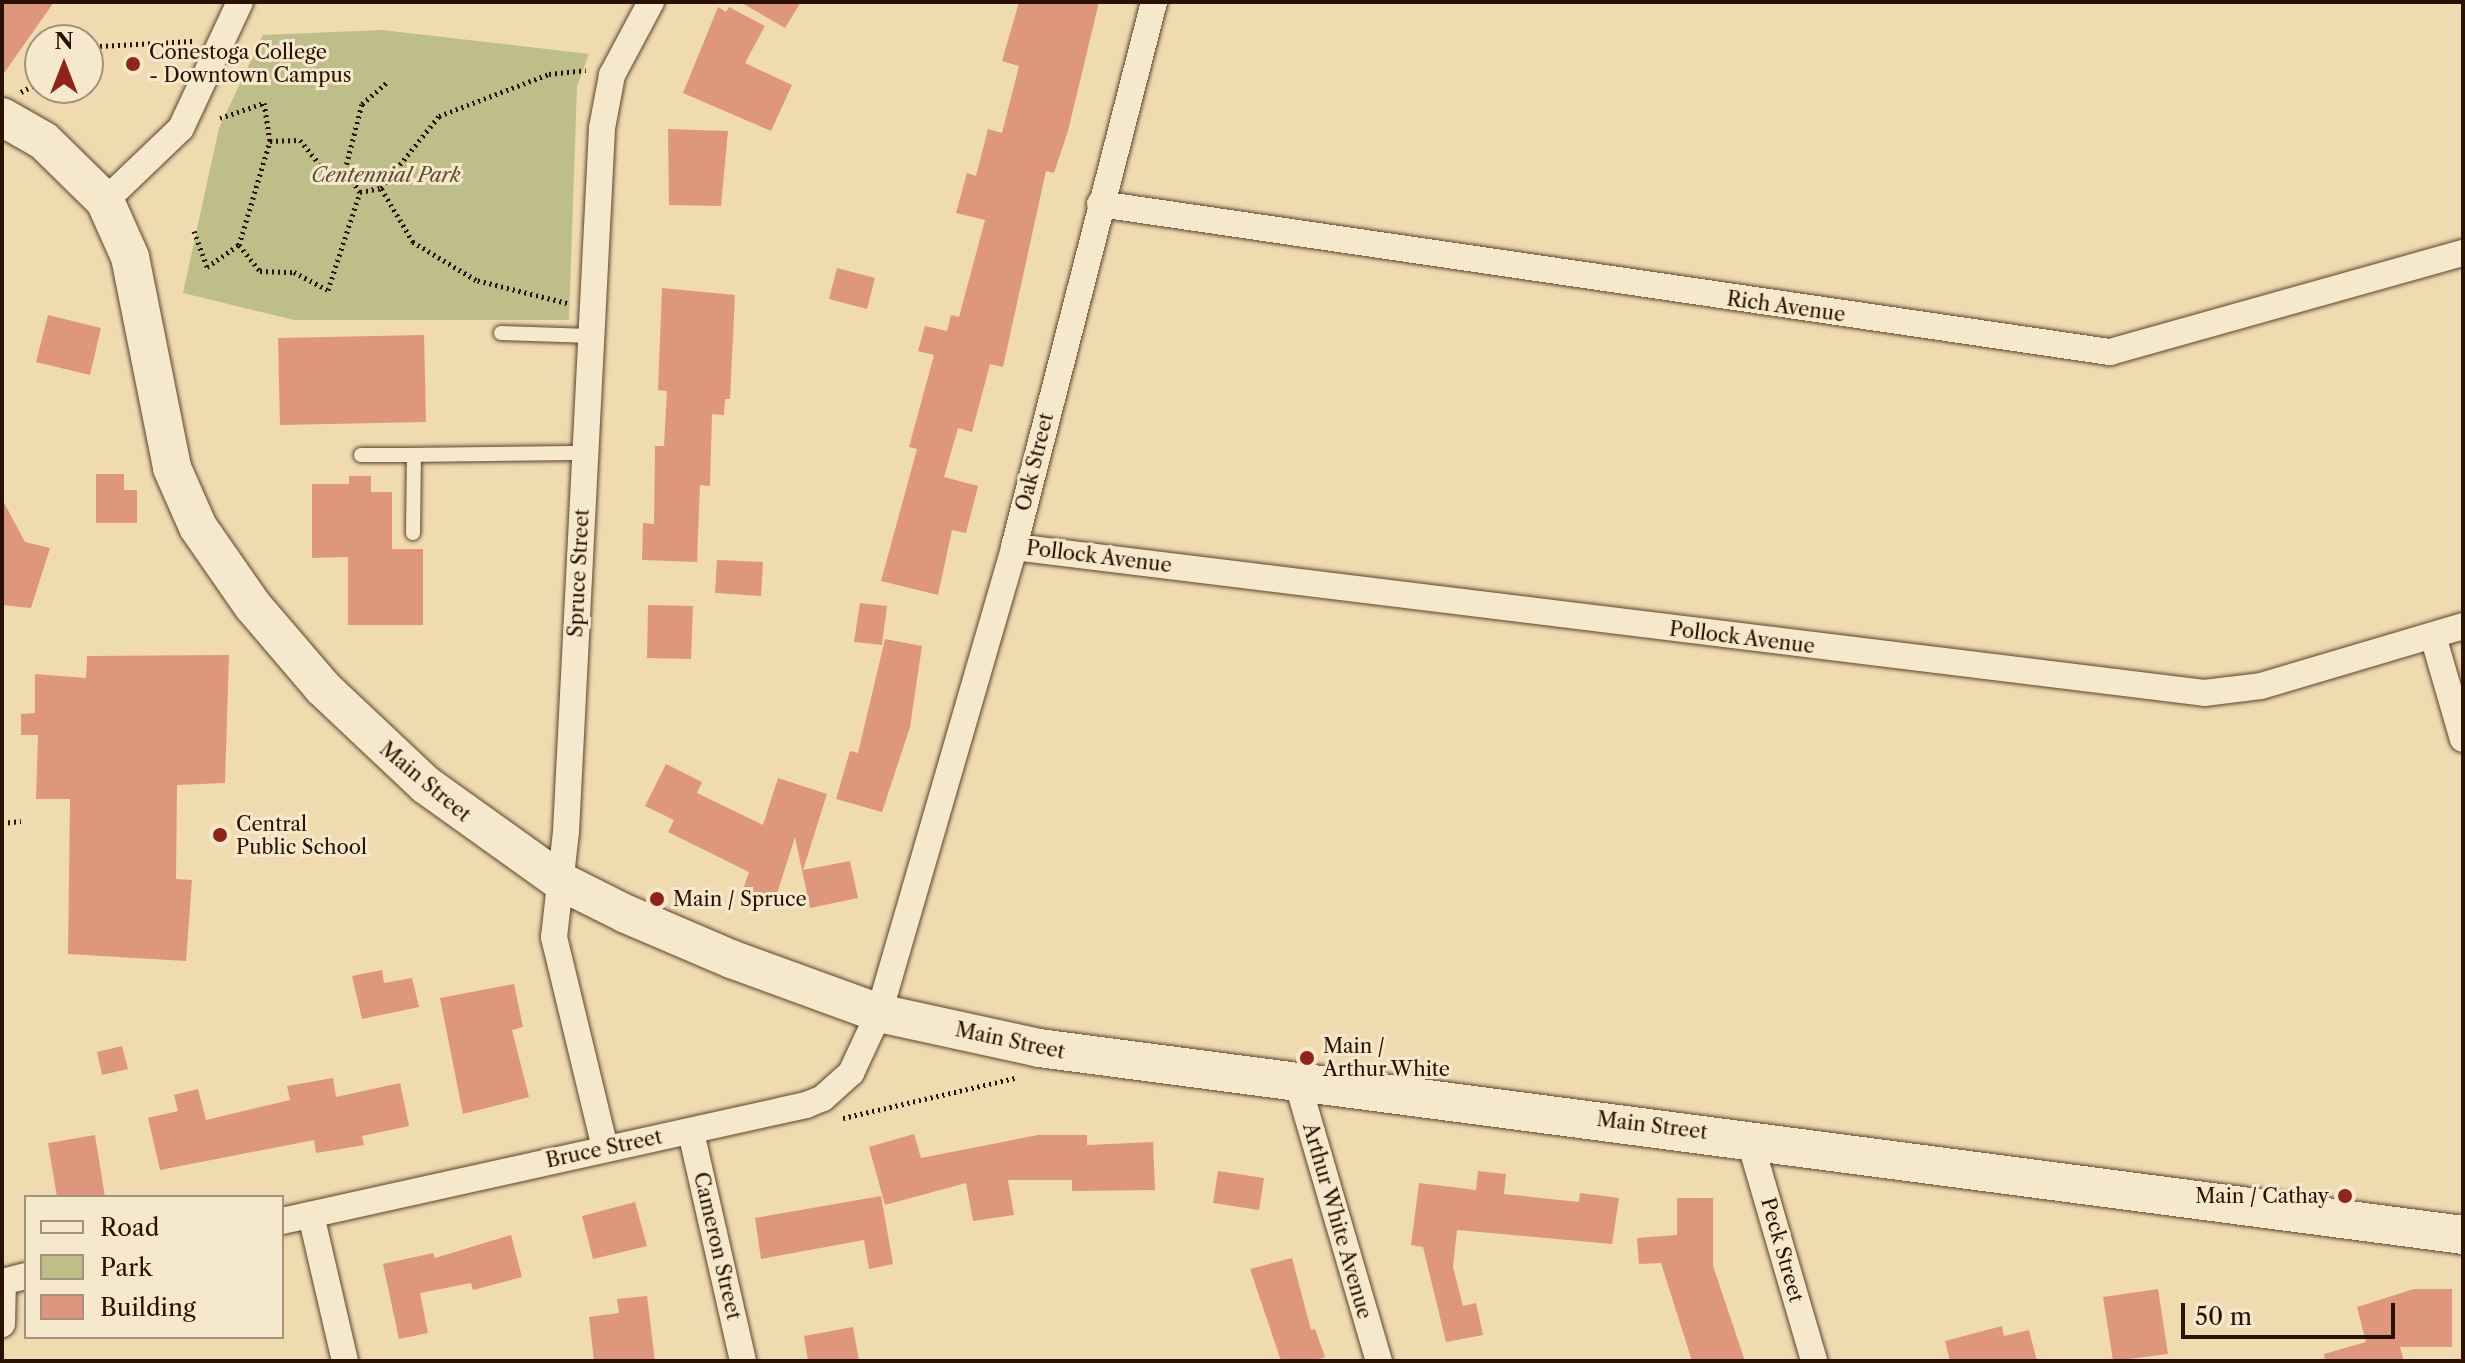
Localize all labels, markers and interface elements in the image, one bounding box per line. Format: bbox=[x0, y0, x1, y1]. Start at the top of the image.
north arrow bbox=[24, 24, 104, 104]
text: N bbox=[54, 28, 74, 55]
place label: Conestoga College - Downtown Campus bbox=[149, 40, 352, 87]
marker: Conestoga College - Downtown Campus bbox=[124, 55, 142, 73]
park label: Centennial Park bbox=[311, 163, 461, 187]
street label: Rich Avenue bbox=[1725, 287, 1847, 327]
street label: Oak Street bbox=[1011, 410, 1059, 514]
street label: Spruce Street bbox=[564, 508, 594, 638]
street label: Pollock Avenue bbox=[1024, 536, 1174, 578]
street label: Pollock Avenue bbox=[1667, 617, 1817, 659]
street label: Main Street bbox=[375, 737, 475, 827]
place label: Central Public School bbox=[236, 812, 367, 859]
marker: Central Public School bbox=[211, 826, 229, 844]
place label: Main / Spruce bbox=[673, 887, 807, 911]
marker: Main / Spruce bbox=[648, 890, 666, 908]
street label: Main Street bbox=[953, 1018, 1067, 1064]
place label: Main / Arthur White bbox=[1323, 1034, 1451, 1081]
marker: Main / Arthur White bbox=[1298, 1049, 1316, 1067]
street label: Main Street bbox=[1595, 1107, 1709, 1145]
street label: Arthur White Avenue bbox=[1297, 1119, 1377, 1323]
street label: Bruce Street bbox=[544, 1125, 664, 1173]
street label: Cameron Street bbox=[688, 1170, 746, 1322]
place label: Main / Cathay bbox=[2195, 1184, 2329, 1208]
marker: Main / Cathay bbox=[2336, 1187, 2354, 1205]
legend bbox=[24, 1195, 284, 1339]
street label: Peck Street bbox=[1756, 1195, 1808, 1305]
text: Road bbox=[100, 1213, 159, 1242]
text: Park bbox=[100, 1253, 152, 1282]
scale bar bbox=[2185, 1287, 2399, 1337]
text: Building bbox=[100, 1293, 196, 1322]
text: 50 m bbox=[2195, 1302, 2252, 1331]

